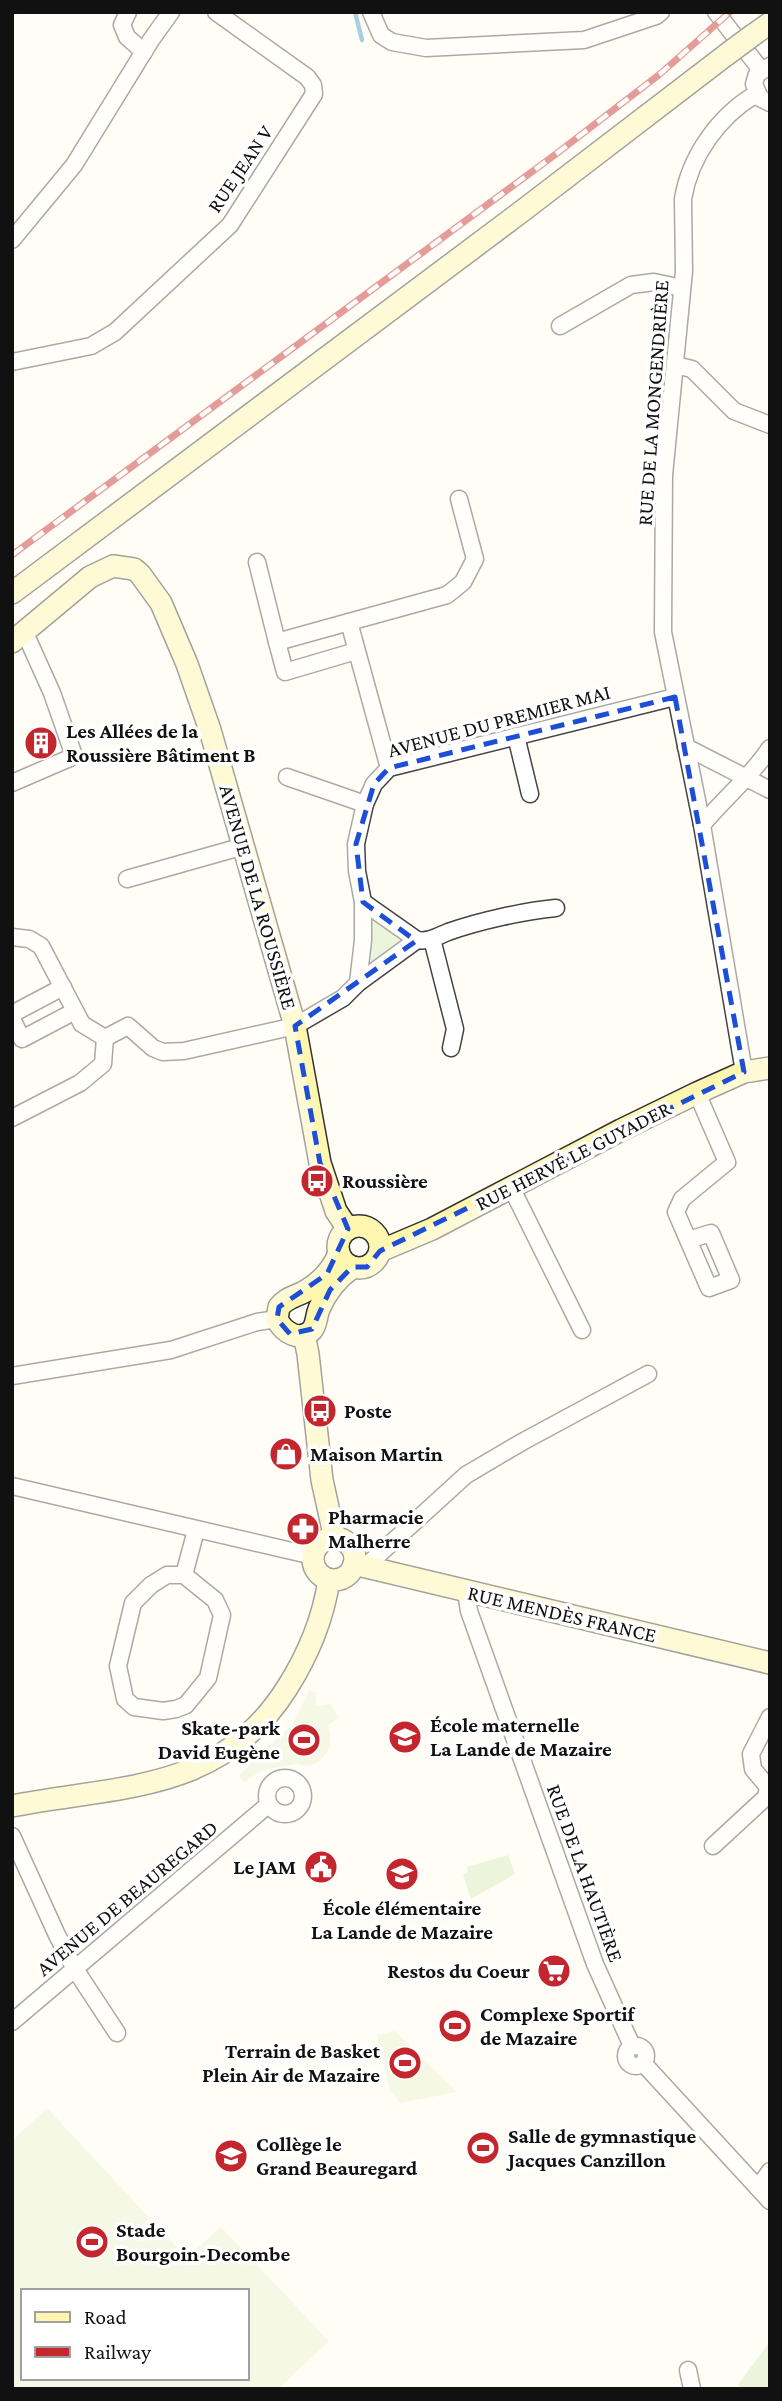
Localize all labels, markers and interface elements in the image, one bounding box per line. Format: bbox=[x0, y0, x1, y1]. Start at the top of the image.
street label: RUE JEAN V bbox=[202, 121, 278, 217]
street label: RUE DE LA MONGENDRIÈRE bbox=[632, 279, 674, 527]
street label: AVENUE DU PREMIER MAI bbox=[385, 680, 613, 762]
place label: Les Allées de la Roussière Bâtiment B bbox=[66, 719, 256, 767]
building icon: Les Allées de la Roussière Bâtiment B bbox=[22, 724, 60, 762]
street label: AVENUE DE LA ROUSSIÈRE bbox=[214, 782, 302, 1012]
street label: RUE HERVÉ LE GUYADER bbox=[471, 1096, 675, 1216]
bus stop icon: Roussière bbox=[298, 1162, 336, 1200]
place label: Roussière bbox=[342, 1169, 428, 1193]
bus stop icon: Poste bbox=[301, 1392, 339, 1430]
place label: Poste bbox=[344, 1399, 392, 1423]
shop icon: Maison Martin bbox=[267, 1435, 305, 1473]
place label: Maison Martin bbox=[310, 1442, 443, 1466]
place label: Pharmacie Malherre bbox=[328, 1505, 424, 1553]
pharmacy icon: Pharmacie Malherre bbox=[284, 1510, 322, 1548]
street label: RUE MENDÈS FRANCE bbox=[465, 1581, 659, 1647]
place label: École maternelle La Lande de Mazaire bbox=[430, 1713, 612, 1761]
place label: Skate-park David Eugène bbox=[158, 1716, 281, 1764]
school or university icon: École maternelle La Lande de Mazaire bbox=[386, 1718, 424, 1756]
sports icon: Skate-park David Eugène bbox=[285, 1721, 323, 1759]
street label: RUE DE LA HAUTIÈRE bbox=[542, 1781, 628, 1965]
street label: AVENUE DE BEAUREGARD bbox=[32, 1815, 222, 1981]
public building icon: Le JAM bbox=[302, 1848, 340, 1886]
place label: Le JAM bbox=[233, 1855, 296, 1879]
school or university icon: École élémentaire La Lande de Mazaire bbox=[383, 1855, 421, 1893]
place label: École élémentaire La Lande de Mazaire bbox=[311, 1896, 493, 1944]
supermarket icon: Restos du Coeur bbox=[535, 1952, 573, 1990]
place label: Restos du Coeur bbox=[387, 1959, 531, 1983]
place label: Complexe Sportif de Mazaire bbox=[480, 2002, 636, 2050]
sports icon: Complexe Sportif de Mazaire bbox=[436, 2007, 474, 2045]
place label: Terrain de Basket Plein Air de Mazaire bbox=[202, 2039, 380, 2087]
sports icon: Terrain de Basket Plein Air de Mazaire bbox=[386, 2044, 424, 2082]
place label: Salle de gymnastique Jacques Canzillon bbox=[506, 2124, 696, 2172]
sports icon: Salle de gymnastique Jacques Canzillon bbox=[464, 2129, 502, 2167]
place label: Collège le Grand Beauregard bbox=[256, 2132, 418, 2180]
school or university icon: Collège le Grand Beauregard bbox=[212, 2137, 250, 2175]
place label: Stade Bourgoin-Decombe bbox=[116, 2218, 291, 2266]
sports icon: Stade Bourgoin-Decombe bbox=[73, 2223, 111, 2261]
legend bbox=[21, 2289, 248, 2380]
text: Road bbox=[84, 2305, 127, 2329]
text: Railway bbox=[84, 2340, 151, 2364]

